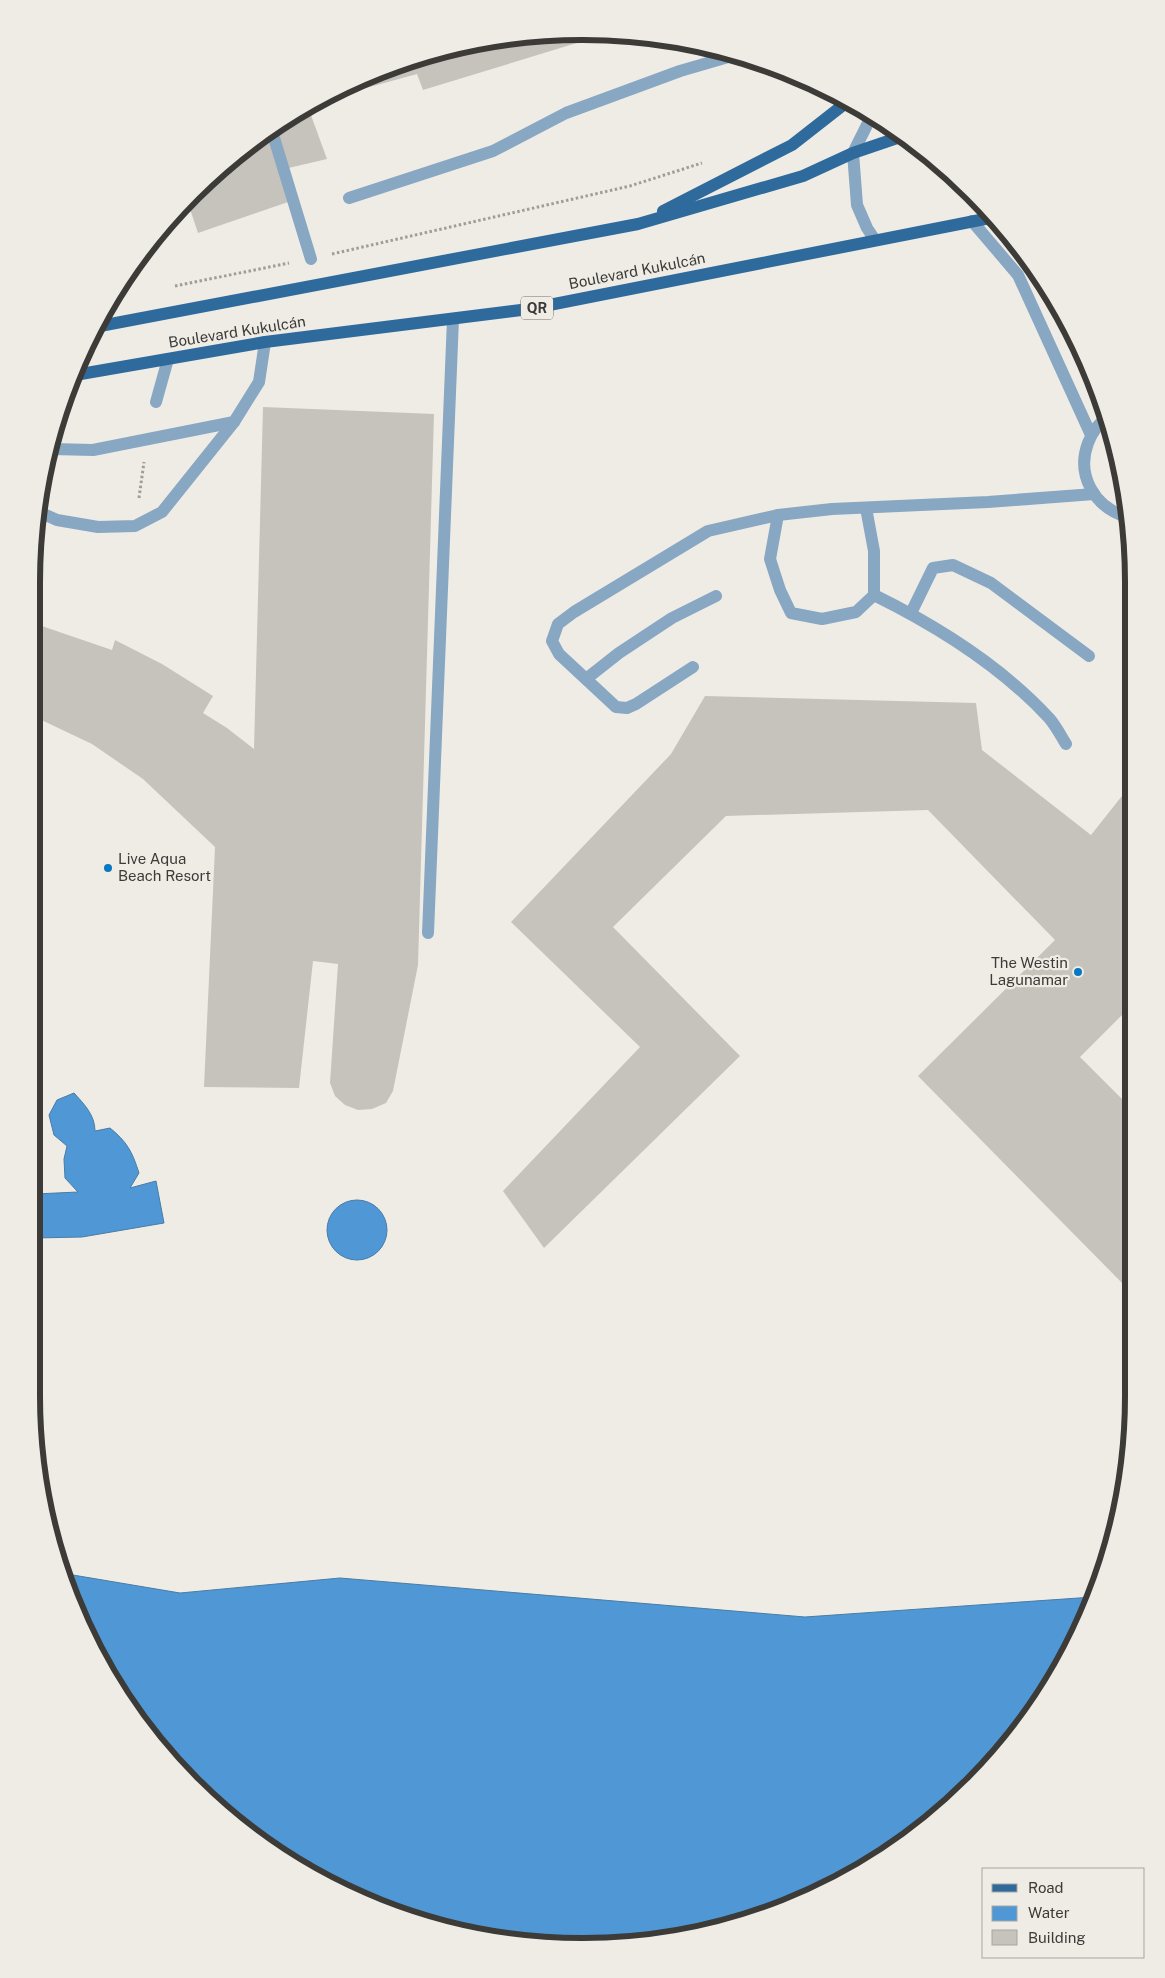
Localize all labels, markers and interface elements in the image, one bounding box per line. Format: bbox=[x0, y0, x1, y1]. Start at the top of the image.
street label: Boulevard Kukulcán bbox=[567, 249, 707, 292]
road number: QR bbox=[521, 296, 553, 320]
street label: Boulevard Kukulcán bbox=[167, 312, 307, 351]
place label: Live Aqua Beach Resort bbox=[118, 850, 211, 884]
marker: Live Aqua Beach Resort bbox=[102, 862, 114, 874]
place label: The Westin Lagunamar bbox=[989, 954, 1068, 988]
marker: The Westin Lagunamar bbox=[1072, 966, 1084, 978]
legend bbox=[982, 1868, 1145, 1958]
text: Road bbox=[1028, 1879, 1064, 1896]
text: Water bbox=[1028, 1904, 1070, 1921]
text: Building bbox=[1028, 1929, 1086, 1946]

